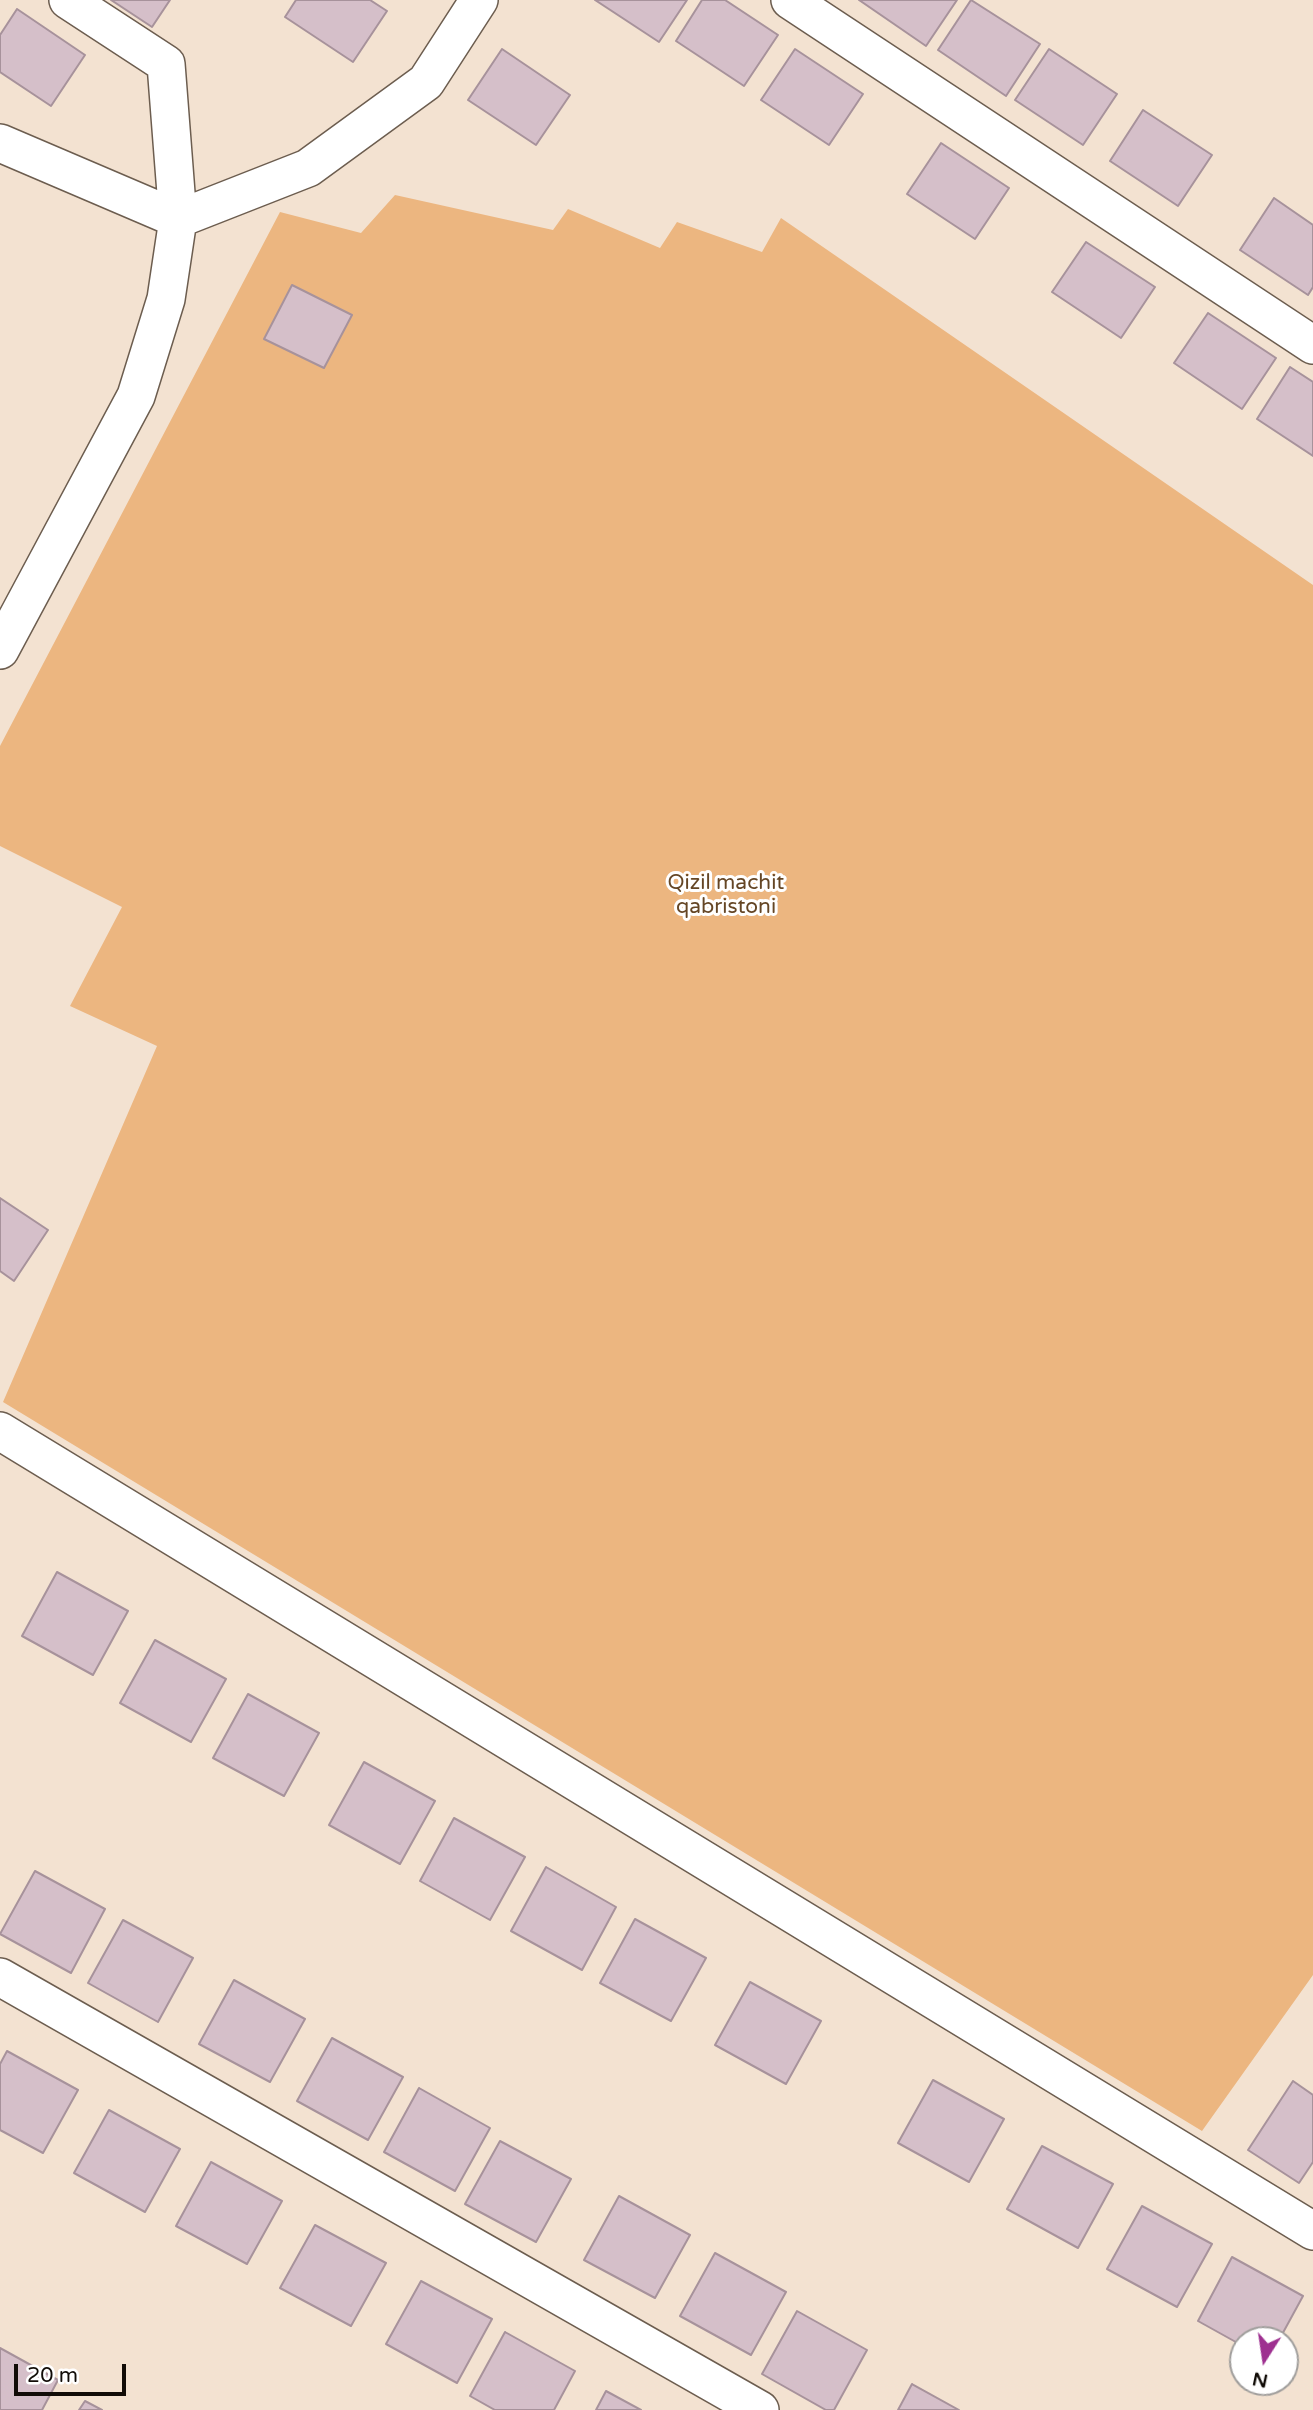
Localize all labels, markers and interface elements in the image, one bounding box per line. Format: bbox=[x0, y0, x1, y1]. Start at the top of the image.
park label: Qizil machit qabristoni bbox=[668, 870, 784, 920]
north arrow bbox=[1229, 2326, 1299, 2396]
scale bar bbox=[18, 2350, 130, 2394]
text: 20 m bbox=[27, 2363, 78, 2388]
text: N bbox=[1250, 2367, 1270, 2392]

